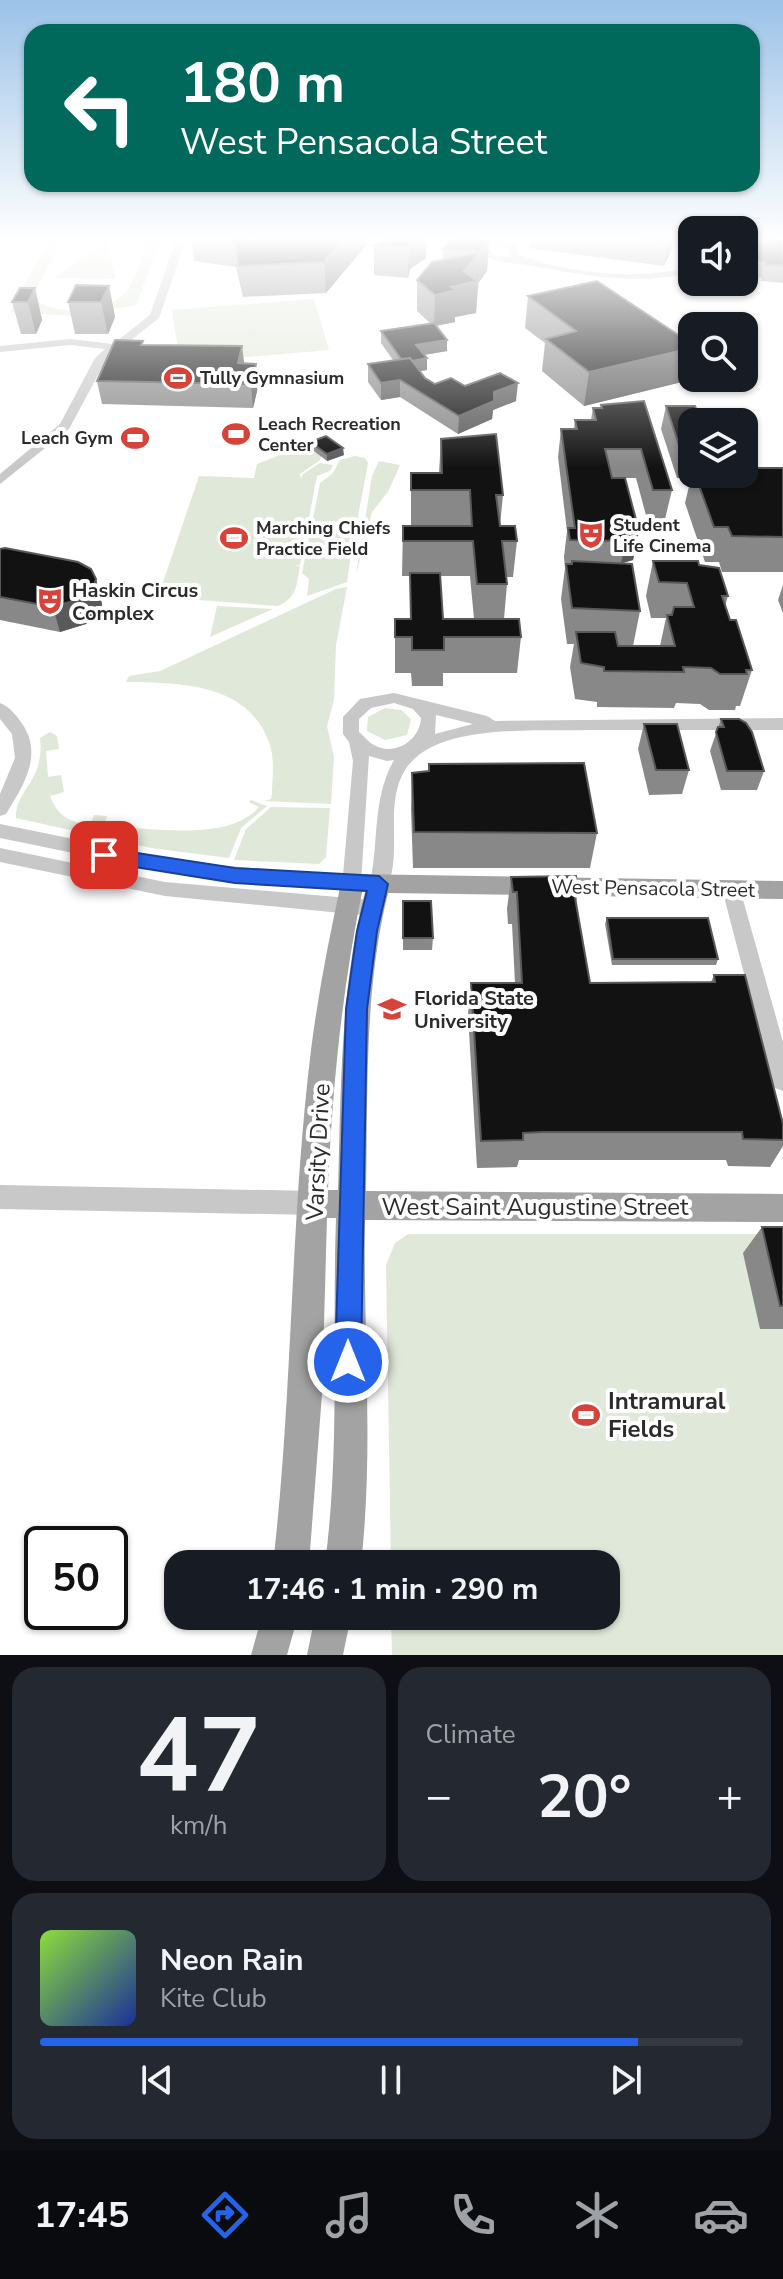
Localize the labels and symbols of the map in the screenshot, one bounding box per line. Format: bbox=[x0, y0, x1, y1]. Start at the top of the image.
sports icon: Tully Gymnasium bbox=[163, 363, 193, 393]
place label: Tully Gymnasium bbox=[200, 366, 344, 390]
place label: Leach Recreation Center bbox=[258, 412, 401, 457]
sports icon: Leach Recreation Center bbox=[221, 419, 251, 449]
sports icon: Leach Gym bbox=[120, 423, 150, 453]
place label: Leach Gym bbox=[21, 426, 113, 450]
place label: Student Life Cinema bbox=[613, 513, 711, 558]
place label: Marching Chiefs Practice Field bbox=[256, 516, 391, 561]
theatre icon: Student Life Cinema bbox=[576, 520, 606, 550]
sports icon: Marching Chiefs Practice Field bbox=[219, 523, 249, 553]
place label: Haskin Circus Complex bbox=[72, 577, 198, 627]
theatre icon: Haskin Circus Complex bbox=[35, 586, 65, 616]
pin bbox=[70, 821, 138, 889]
street label: West Pensacola Street bbox=[551, 873, 756, 904]
place label: Florida State University bbox=[414, 985, 534, 1035]
school or university icon: Florida State University bbox=[377, 994, 407, 1024]
street label: Varsity Drive bbox=[298, 1083, 338, 1222]
street label: West Saint Augustine Street bbox=[382, 1191, 689, 1223]
position arrow bbox=[306, 1320, 390, 1404]
place label: Intramural Fields bbox=[608, 1385, 726, 1445]
sports icon: Intramural Fields bbox=[571, 1400, 601, 1430]
speed limit sign: 50 bbox=[24, 1526, 128, 1630]

